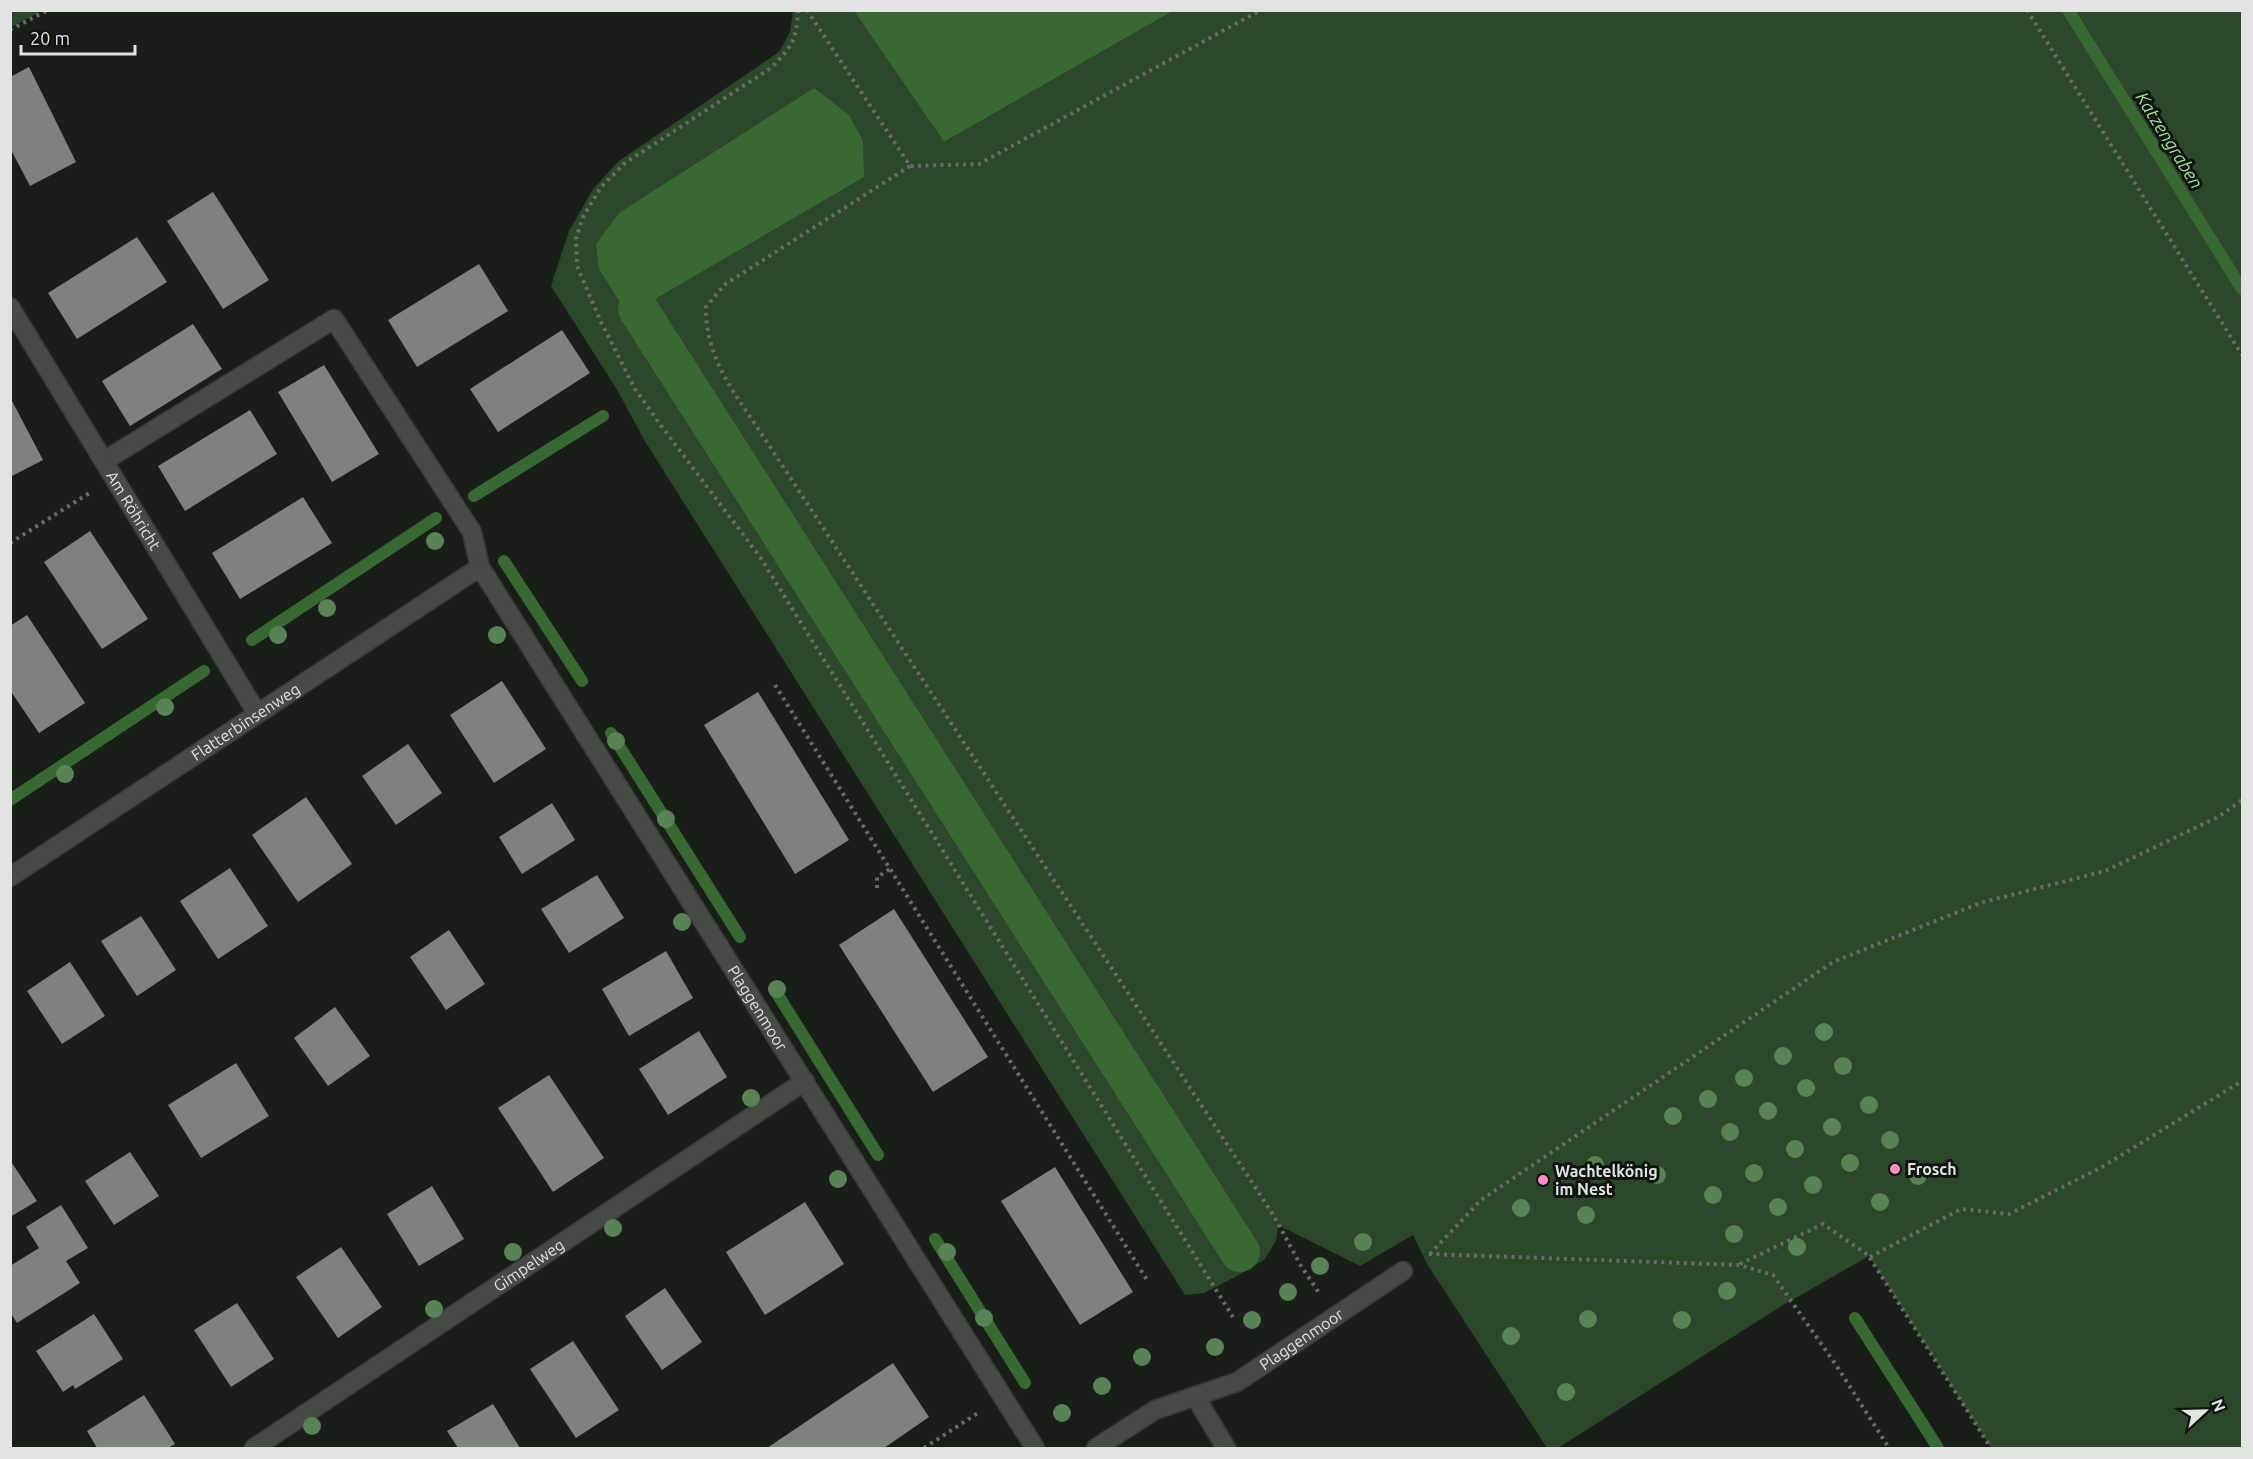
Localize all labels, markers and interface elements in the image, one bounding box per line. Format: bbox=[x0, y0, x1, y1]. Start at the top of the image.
scale bar bbox=[21, 18, 135, 56]
text: 20 m bbox=[30, 28, 70, 48]
water label: Katzengraben bbox=[2132, 88, 2208, 192]
street label: Am Röhricht bbox=[103, 468, 165, 554]
street label: Flatterbinsenweg bbox=[188, 679, 303, 764]
street label: Plaggenmoor bbox=[724, 962, 791, 1054]
place label: Frosch bbox=[1907, 1160, 1957, 1178]
place label: Wachtelkönig im Nest bbox=[1555, 1162, 1658, 1198]
marker: Frosch bbox=[1888, 1162, 1902, 1176]
marker: Wachtelkönig im Nest bbox=[1536, 1173, 1550, 1187]
street label: Gimpelweg bbox=[490, 1235, 567, 1295]
street label: Plaggenmoor bbox=[1256, 1305, 1347, 1374]
north arrow bbox=[2175, 1381, 2235, 1441]
text: N bbox=[2208, 1396, 2229, 1414]

